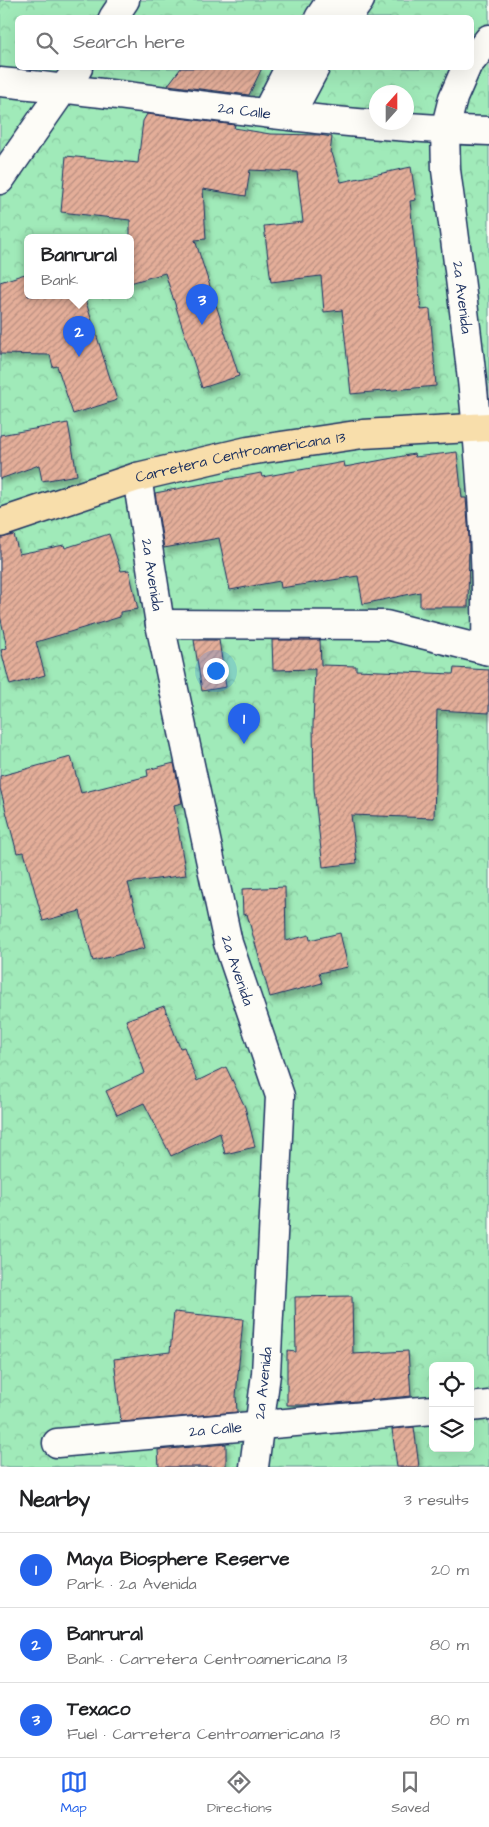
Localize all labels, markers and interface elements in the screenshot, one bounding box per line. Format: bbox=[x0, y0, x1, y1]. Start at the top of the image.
search box bbox=[15, 15, 474, 70]
icon: search bbox=[33, 29, 61, 57]
text: Search here bbox=[73, 29, 185, 56]
north arrow bbox=[369, 85, 414, 130]
street label: 2a Calle bbox=[216, 97, 272, 125]
popup bbox=[24, 234, 134, 299]
text: Banrural bbox=[41, 242, 117, 269]
street label: 2a Avenida bbox=[447, 260, 477, 335]
text: Bank bbox=[41, 269, 78, 291]
pin: 3 bbox=[186, 284, 218, 325]
pin: 2 bbox=[63, 316, 95, 357]
street label: Carretera Centroamericana 13 bbox=[133, 427, 347, 488]
street label: 2a Avenida bbox=[136, 537, 168, 613]
your location bbox=[203, 658, 229, 684]
pin: 1 bbox=[228, 703, 260, 744]
street label: 2a Avenida bbox=[216, 934, 259, 1009]
street label: 2a Avenida bbox=[249, 1345, 278, 1420]
map controls bbox=[429, 1362, 474, 1452]
button: locate bbox=[429, 1362, 474, 1407]
button: layers bbox=[429, 1407, 474, 1452]
street label: 2a Calle bbox=[188, 1417, 243, 1442]
text: Nearby bbox=[20, 1485, 90, 1514]
text: 3 results bbox=[404, 1489, 469, 1511]
text: Maya Biosphere Reserve bbox=[67, 1546, 290, 1573]
text: 1 bbox=[35, 1559, 37, 1581]
text: 20 m bbox=[431, 1559, 469, 1581]
text: Park · 2a Avenida bbox=[67, 1573, 197, 1595]
text: Banrural bbox=[67, 1621, 143, 1648]
text: 2 bbox=[31, 1634, 41, 1656]
text: 80 m bbox=[430, 1634, 469, 1656]
text: Bank · Carretera Centroamericana 13 bbox=[67, 1648, 347, 1670]
text: Texaco bbox=[67, 1696, 130, 1723]
text: 3 bbox=[32, 1709, 40, 1731]
text: 80 m bbox=[430, 1709, 469, 1731]
text: Fuel · Carretera Centroamericana 13 bbox=[67, 1723, 341, 1745]
tab: Map bbox=[60, 1768, 88, 1818]
tab: Directions bbox=[207, 1768, 272, 1818]
tab: Saved bbox=[391, 1768, 429, 1818]

